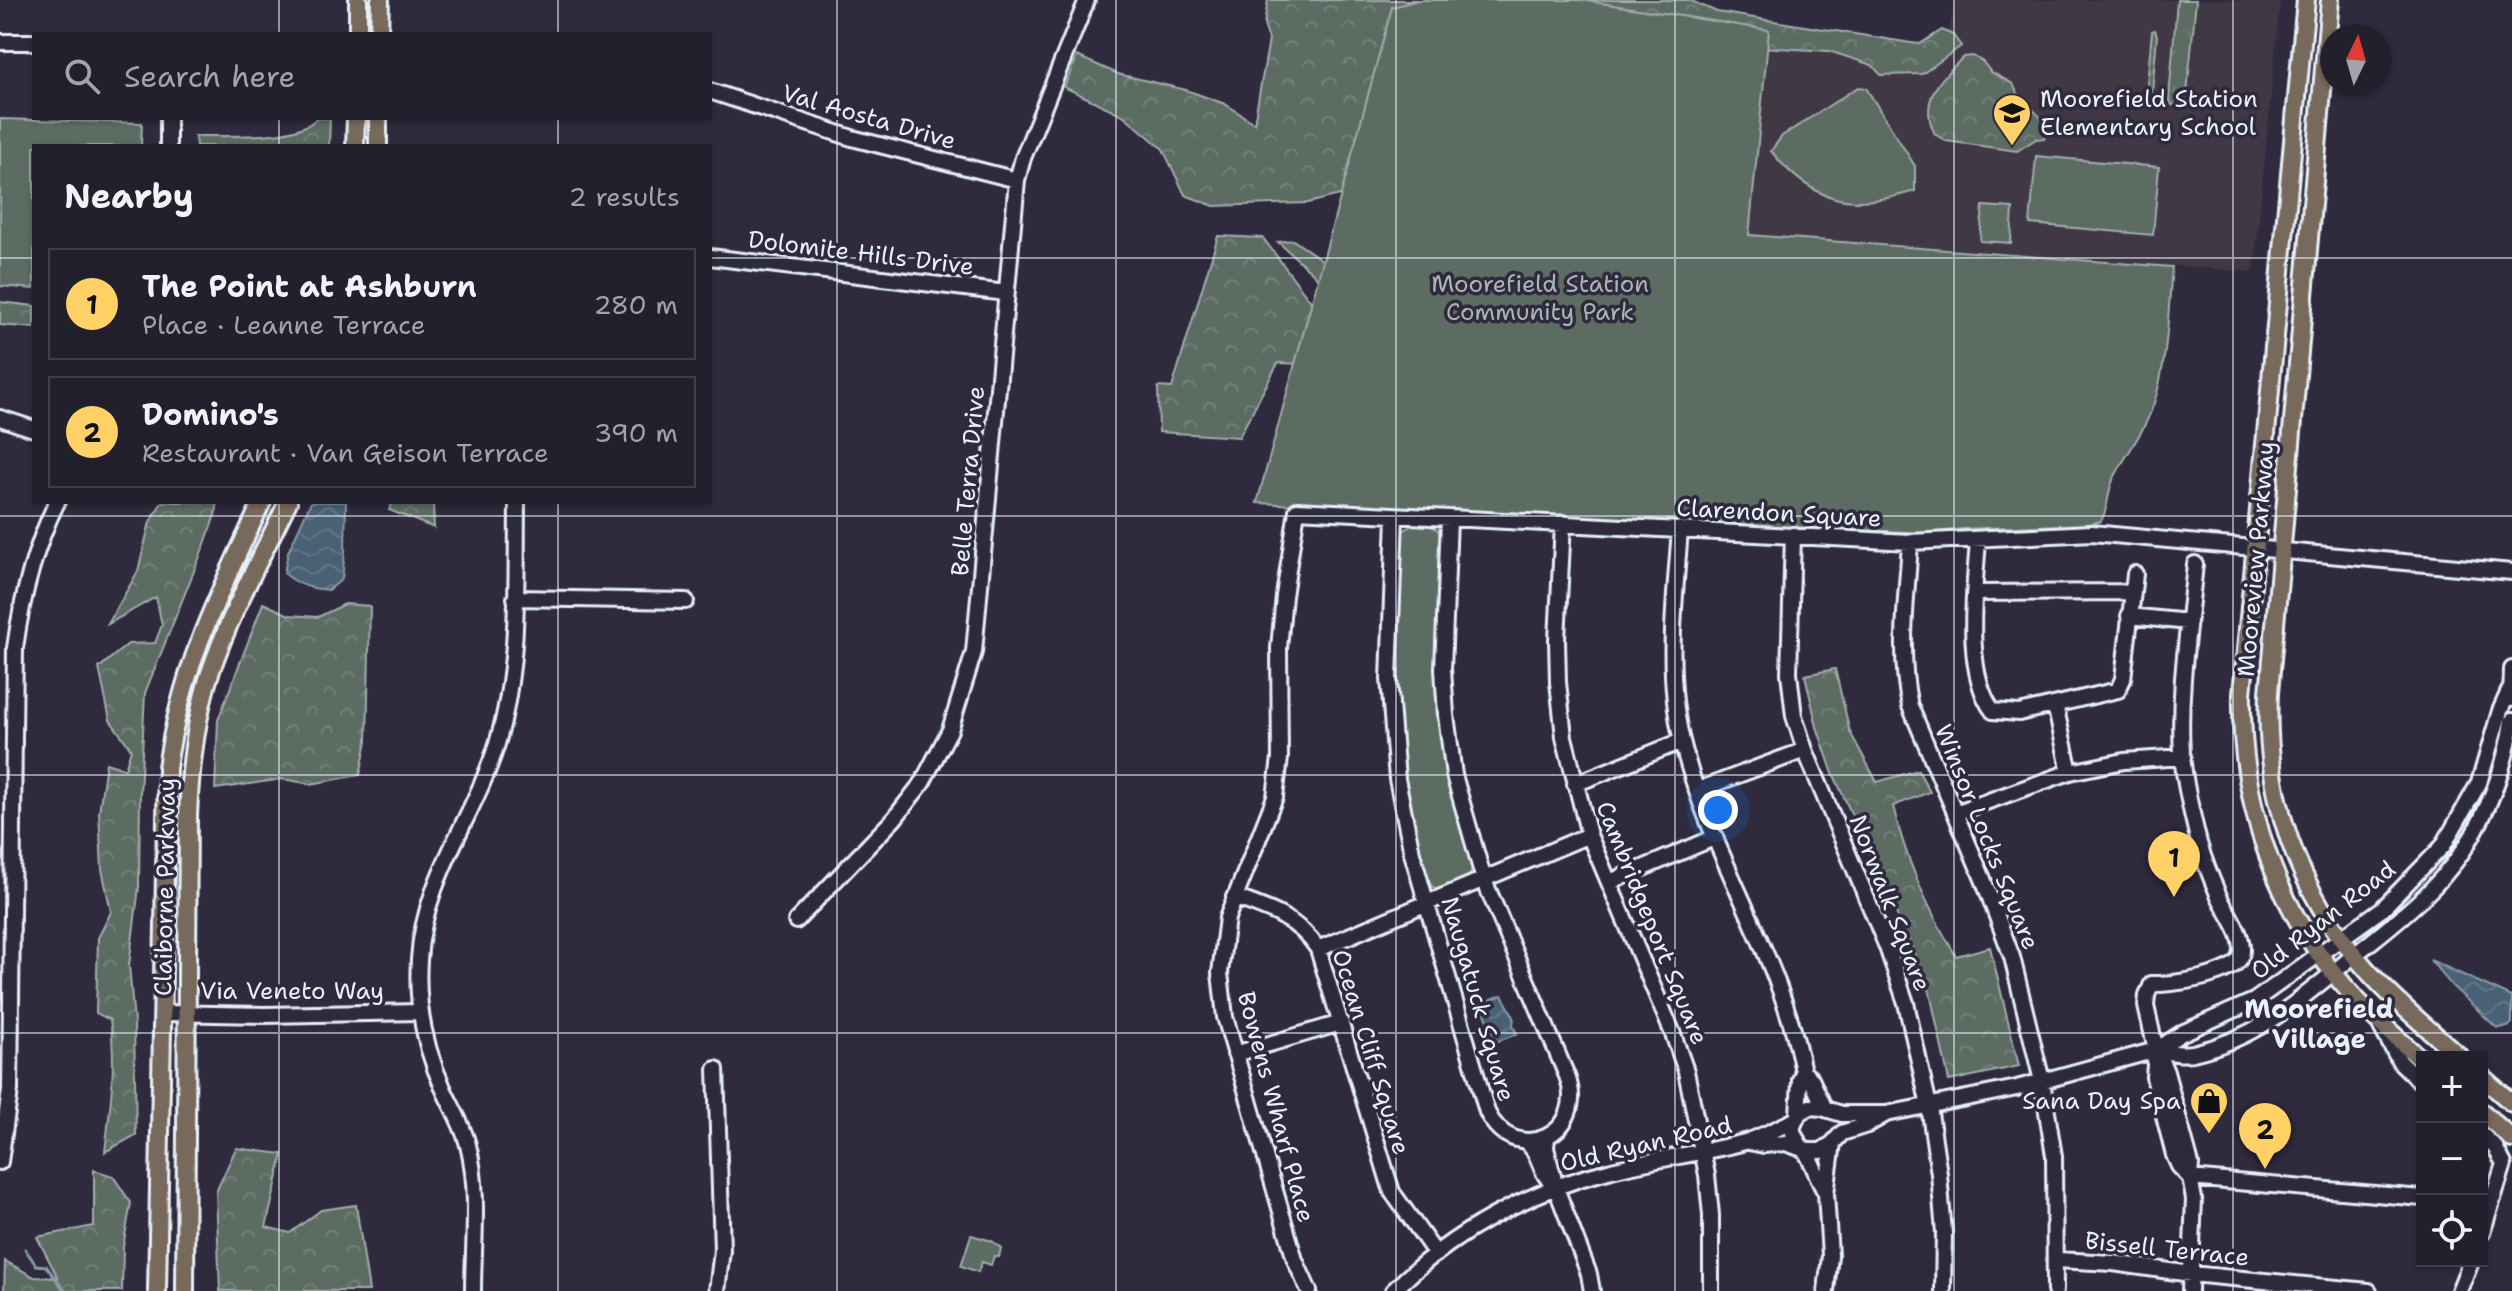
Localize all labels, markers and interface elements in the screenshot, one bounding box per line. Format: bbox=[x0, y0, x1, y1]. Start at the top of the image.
north arrow bbox=[2320, 24, 2392, 96]
search box bbox=[32, 32, 712, 120]
icon: search bbox=[60, 54, 104, 98]
text: Search here bbox=[124, 56, 295, 97]
street label: Val Aosta Drive bbox=[778, 77, 960, 157]
place label: Moorefield Station Elementary School bbox=[2040, 83, 2258, 143]
school or university icon: Moorefield Station Elementary School bbox=[1991, 92, 2033, 147]
text: Nearby bbox=[64, 173, 194, 219]
text: 2 results bbox=[568, 179, 680, 214]
street label: Dolomite Hills Drive bbox=[746, 223, 976, 283]
text: The Point at Ashburn bbox=[142, 266, 477, 307]
park label: Moorefield Station Community Park bbox=[1431, 268, 1649, 328]
text: 1 bbox=[86, 287, 98, 322]
text: 280 m bbox=[593, 287, 678, 322]
text: Place · Leanne Terrace bbox=[142, 307, 426, 342]
street label: Belle Terra Drive bbox=[944, 385, 992, 577]
text: Domino's bbox=[142, 394, 279, 435]
text: 2 bbox=[83, 415, 101, 450]
text: 390 m bbox=[594, 415, 678, 450]
text: Restaurant · Van Geison Terrace bbox=[142, 435, 549, 470]
street label: Mooreview Parkway bbox=[2230, 440, 2282, 678]
street label: Clarendon Square bbox=[1676, 492, 1882, 534]
street label: Winsor Locks Square bbox=[1927, 720, 2047, 954]
street label: Claiborne Parkway bbox=[147, 777, 183, 997]
your location bbox=[1698, 790, 1738, 830]
street label: Cambridgeport Square bbox=[1589, 797, 1715, 1049]
street label: Norwalk Square bbox=[1842, 810, 1938, 996]
pin: 1 bbox=[2148, 831, 2200, 897]
street label: Old Ryan Road bbox=[2244, 853, 2402, 987]
street label: Naugatuck Square bbox=[1433, 893, 1523, 1105]
street label: Ocean Cliff Square bbox=[1325, 945, 1417, 1159]
street label: Via Veneto Way bbox=[200, 975, 384, 1007]
street label: Bowens Wharf Place bbox=[1230, 988, 1322, 1226]
district label: Moorefield Village bbox=[2244, 991, 2394, 1056]
map controls bbox=[2416, 1051, 2488, 1267]
button: + bbox=[2416, 1051, 2488, 1123]
shop icon: Sana Day Spa bbox=[2188, 1080, 2230, 1135]
place label: Sana Day Spa bbox=[2022, 1085, 2181, 1117]
pin: 2 bbox=[2239, 1103, 2291, 1169]
street label: Old Ryan Road bbox=[1557, 1109, 1735, 1179]
button: − bbox=[2416, 1123, 2488, 1195]
button: locate bbox=[2416, 1195, 2488, 1267]
street label: Bissell Terrace bbox=[2083, 1224, 2251, 1274]

